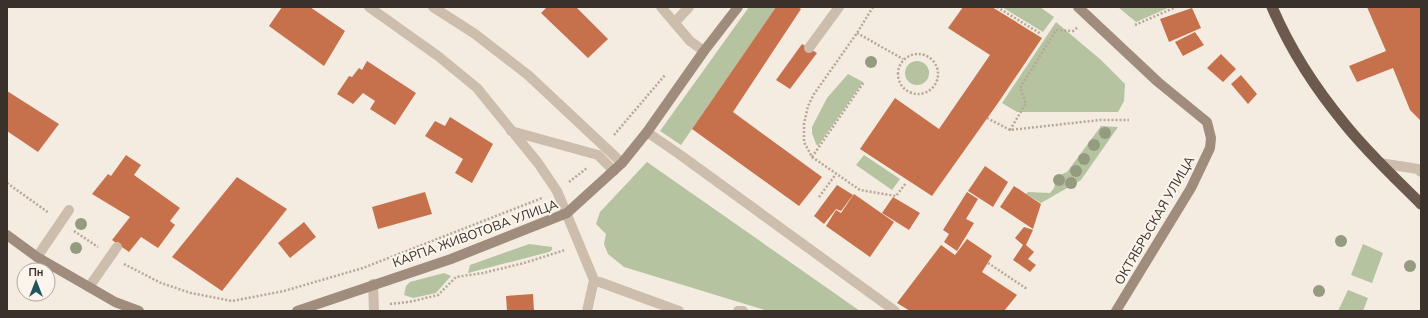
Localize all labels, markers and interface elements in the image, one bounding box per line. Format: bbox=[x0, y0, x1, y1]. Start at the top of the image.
street label: ОКТЯБРЬСКАЯ УЛИЦА bbox=[1111, 152, 1199, 288]
street label: КАРПА ЖИВОТОВА УЛИЦА bbox=[390, 195, 561, 272]
north arrow bbox=[16, 262, 56, 302]
text: Пн bbox=[28, 265, 44, 280]

